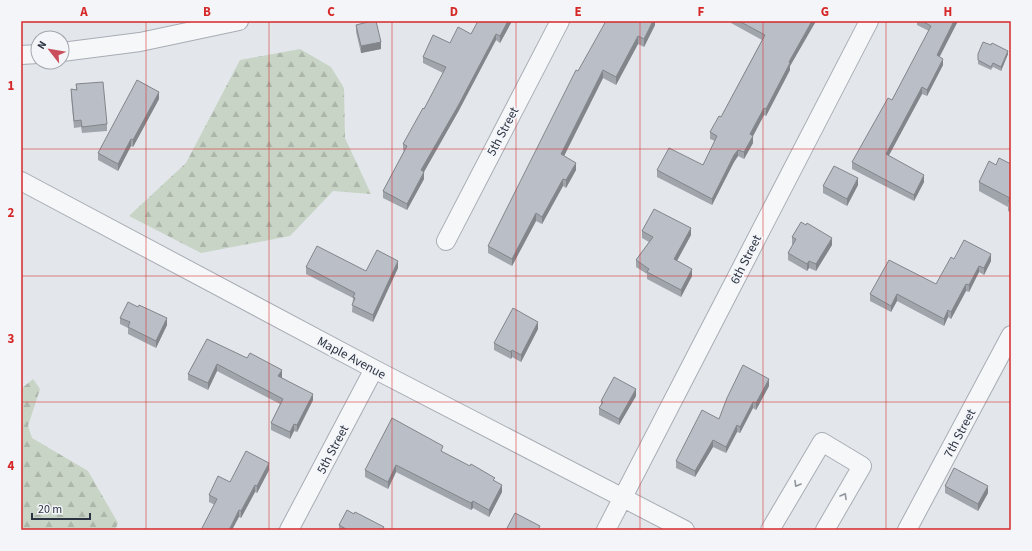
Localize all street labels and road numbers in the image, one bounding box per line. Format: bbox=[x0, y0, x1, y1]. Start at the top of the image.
street label: 5th Street bbox=[482, 103, 524, 159]
street label: 6th Street bbox=[726, 231, 766, 287]
street label: Maple Avenue bbox=[314, 332, 389, 384]
street label: 7th Street bbox=[939, 405, 981, 461]
street label: 5th Street bbox=[312, 421, 354, 477]

